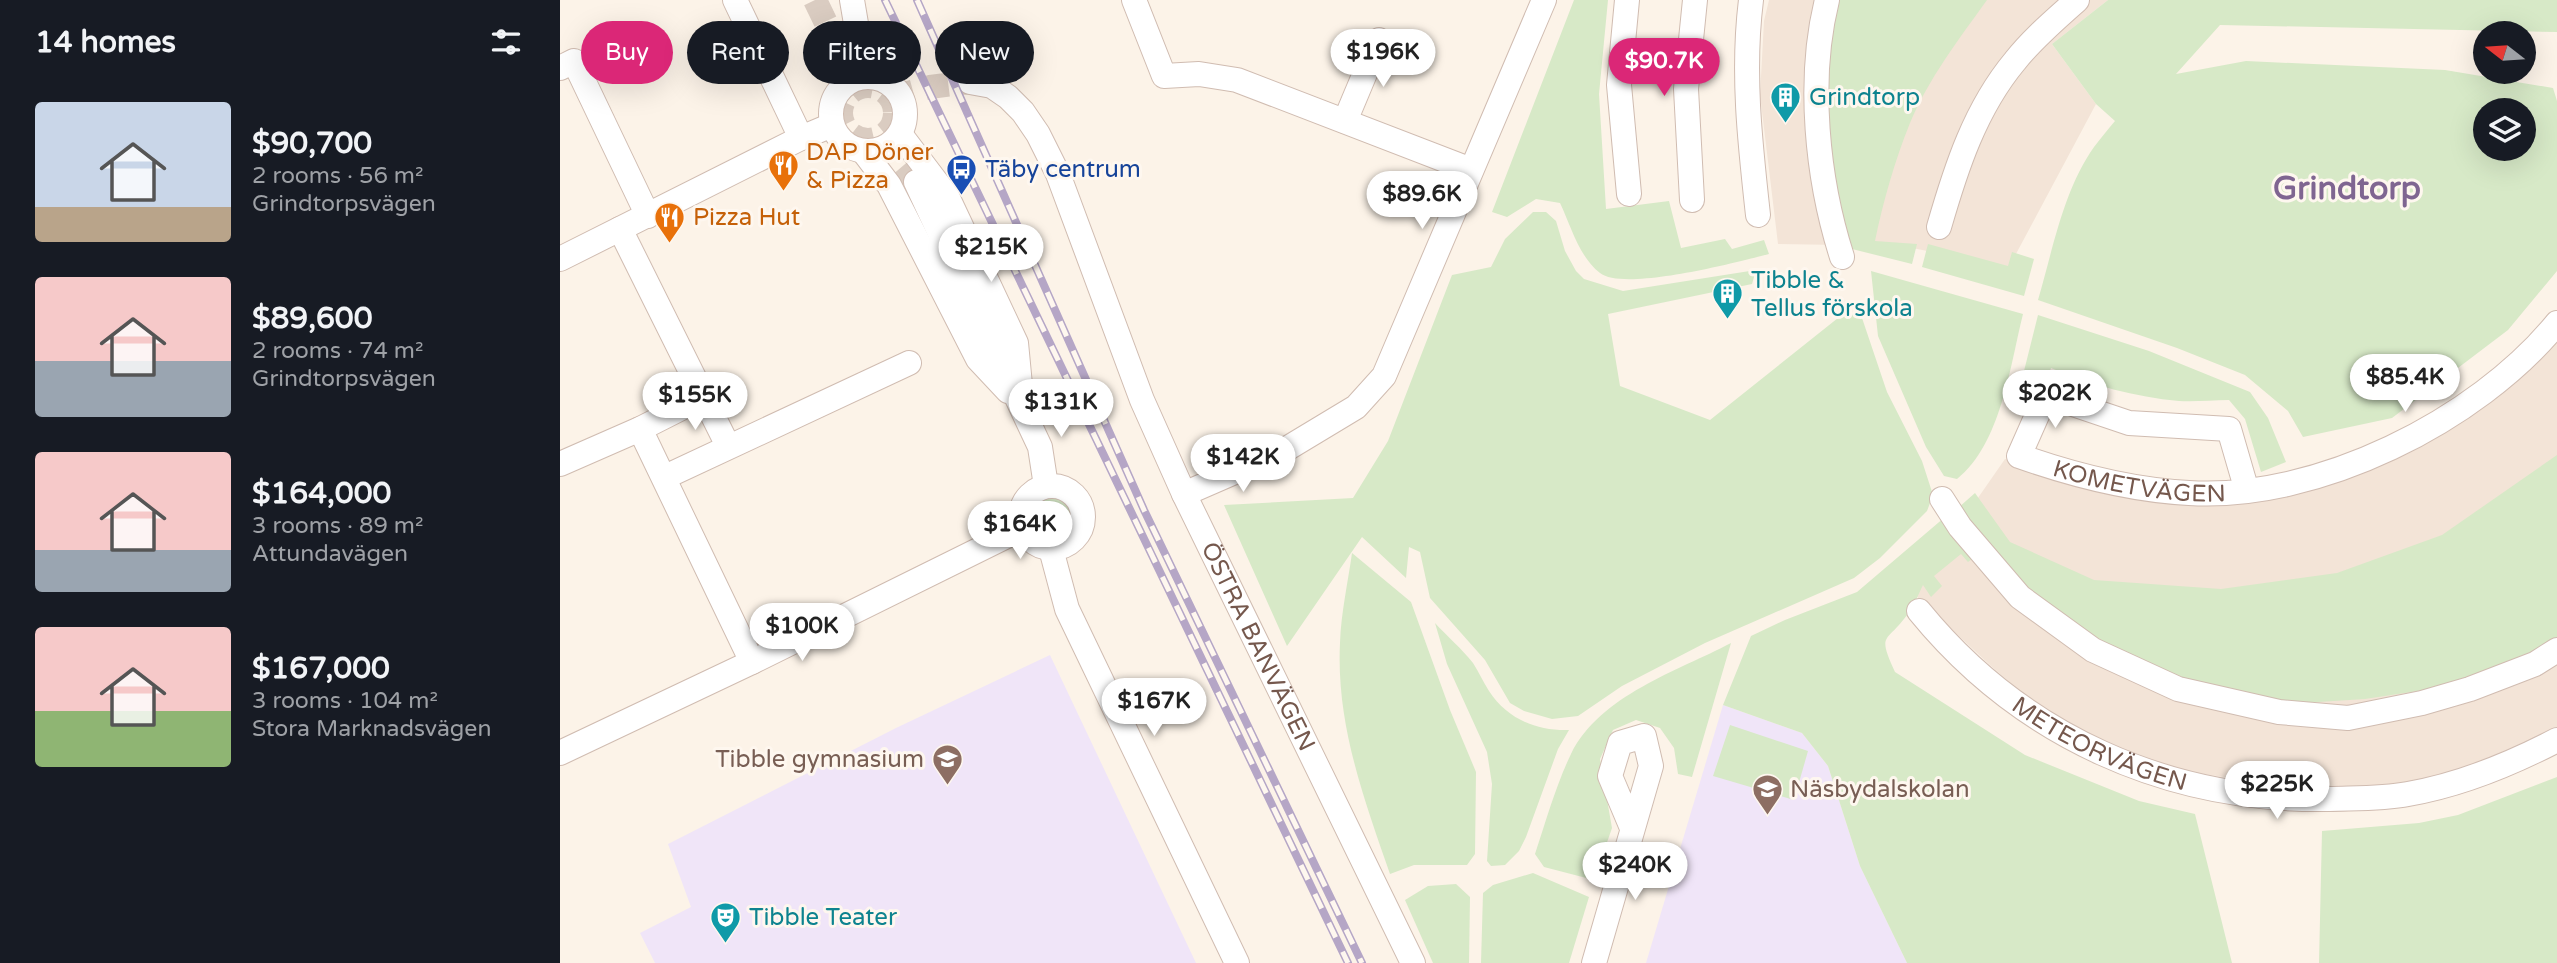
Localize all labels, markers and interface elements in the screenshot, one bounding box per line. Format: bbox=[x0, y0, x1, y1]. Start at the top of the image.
chip: Buy bbox=[581, 21, 673, 84]
chip: Rent bbox=[687, 21, 789, 84]
chip: Filters bbox=[803, 21, 921, 84]
chip: New bbox=[935, 21, 1034, 84]
north arrow bbox=[2473, 21, 2536, 84]
map controls bbox=[2473, 21, 2536, 161]
icon: filters bbox=[487, 23, 525, 61]
text: 14 homes bbox=[35, 24, 176, 61]
pin: $196K bbox=[1334, 29, 1432, 89]
text: $196K bbox=[1347, 38, 1419, 66]
pin: $90.7K bbox=[1607, 38, 1721, 98]
text: $90.7K bbox=[1625, 47, 1703, 75]
building icon: Grindtorp bbox=[1769, 80, 1803, 124]
place label: Grindtorp bbox=[1809, 83, 1920, 112]
button: layers bbox=[2473, 98, 2536, 161]
text: $90,700 bbox=[252, 125, 372, 162]
icon: home bbox=[91, 130, 175, 214]
place label: DAP Döner & Pizza bbox=[806, 138, 934, 195]
restaurant icon: DAP Döner & Pizza bbox=[766, 149, 800, 193]
bus stop icon: Täby centrum bbox=[945, 152, 979, 196]
place label: Täby centrum bbox=[985, 155, 1141, 184]
text: 2 rooms · 56 m² bbox=[252, 162, 423, 190]
district label: Grindtorp bbox=[2273, 170, 2421, 208]
pin: $89.6K bbox=[1365, 172, 1479, 231]
text: $89.6K bbox=[1383, 180, 1461, 208]
text: Grindtorpsvägen bbox=[252, 190, 436, 218]
restaurant icon: Pizza Hut bbox=[653, 200, 687, 244]
place label: Pizza Hut bbox=[693, 203, 800, 232]
pin: $215K bbox=[942, 224, 1040, 284]
text: $215K bbox=[955, 233, 1027, 261]
place label: Tibble & Tellus förskola bbox=[1751, 266, 1913, 323]
building icon: Tibble & Tellus förskola bbox=[1711, 277, 1745, 321]
text: $89,600 bbox=[252, 300, 372, 337]
icon: home bbox=[91, 305, 175, 389]
text: 2 rooms · 74 m² bbox=[252, 337, 423, 365]
pin: $85.4K bbox=[2348, 354, 2462, 414]
text: $85.4K bbox=[2366, 363, 2444, 391]
text: Grindtorpsvägen bbox=[252, 365, 436, 393]
pin: $202K bbox=[2006, 370, 2104, 430]
pin: $155K bbox=[646, 372, 744, 432]
text: $202K bbox=[2019, 379, 2091, 407]
pin: $131K bbox=[1012, 380, 1110, 439]
text: $155K bbox=[659, 381, 731, 409]
text: $131K bbox=[1025, 388, 1097, 416]
pin: $142K bbox=[1194, 434, 1292, 494]
text: $142K bbox=[1207, 443, 1279, 471]
street label: KOMETVÄGEN bbox=[2049, 454, 2226, 509]
text: $164,000 bbox=[252, 475, 391, 512]
icon: home bbox=[91, 480, 175, 564]
pin: $164K bbox=[971, 502, 1069, 561]
text: $164K bbox=[984, 510, 1056, 538]
text: 3 rooms · 89 m² bbox=[252, 512, 423, 540]
street label: ÖSTRA BANVÄGEN bbox=[1195, 537, 1321, 756]
text: Attundavägen bbox=[252, 540, 408, 568]
pin: $100K bbox=[753, 604, 851, 663]
text: $100K bbox=[766, 612, 838, 640]
text: $167,000 bbox=[252, 650, 390, 687]
icon: home bbox=[91, 655, 175, 739]
pin: $167K bbox=[1105, 678, 1203, 738]
text: 3 rooms · 104 m² bbox=[252, 687, 438, 715]
text: $167K bbox=[1118, 687, 1190, 715]
street label: METEORVÄGEN bbox=[2006, 691, 2190, 797]
text: Stora Marknadsvägen bbox=[252, 715, 491, 743]
school or university icon: Tibble gymnasium bbox=[930, 742, 964, 786]
place label: Tibble gymnasium bbox=[715, 745, 924, 774]
pin: $225K bbox=[2228, 762, 2326, 821]
text: $225K bbox=[2241, 770, 2313, 798]
school or university icon: Näsbydalskolan bbox=[1750, 772, 1784, 816]
place label: Näsbydalskolan bbox=[1790, 775, 1970, 804]
pin: $240K bbox=[1586, 842, 1684, 902]
text: $240K bbox=[1599, 851, 1671, 879]
theatre icon: Tibble Teater bbox=[709, 900, 743, 944]
place label: Tibble Teater bbox=[749, 903, 898, 932]

